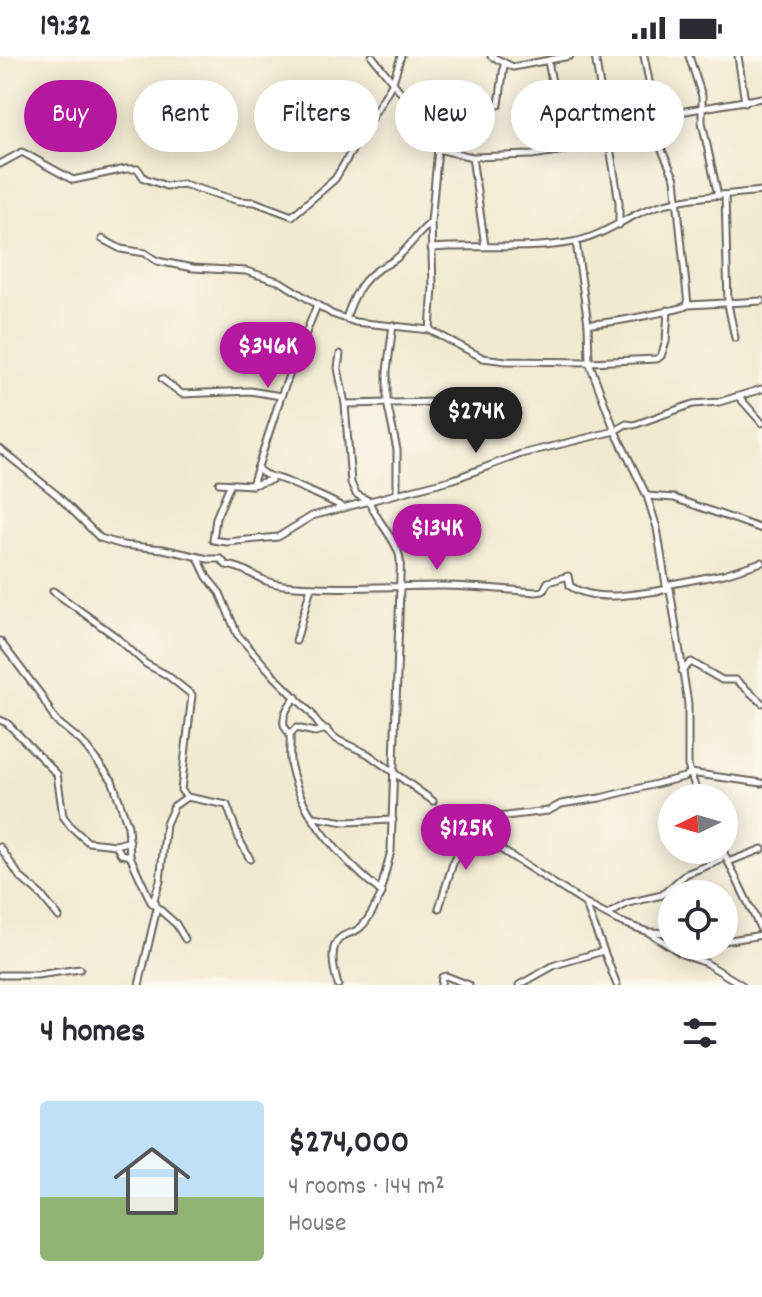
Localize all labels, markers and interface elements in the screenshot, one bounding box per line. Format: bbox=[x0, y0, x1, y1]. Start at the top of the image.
text: 19:32 bbox=[40, 7, 92, 50]
chip: Buy bbox=[24, 80, 117, 152]
chip: Rent bbox=[133, 80, 238, 152]
chip: Filters bbox=[254, 80, 379, 152]
chip: New bbox=[395, 80, 495, 152]
chip: Apartment bbox=[511, 80, 684, 152]
pin: $346K bbox=[212, 322, 324, 390]
text: $346K bbox=[238, 329, 298, 366]
pin: $274K bbox=[420, 387, 532, 455]
text: $274K bbox=[447, 394, 505, 431]
pin: $134K bbox=[381, 504, 493, 572]
text: $134K bbox=[410, 511, 464, 548]
north arrow bbox=[658, 784, 738, 864]
map controls bbox=[658, 784, 738, 960]
pin: $125K bbox=[410, 804, 522, 872]
text: $125K bbox=[439, 811, 493, 848]
button: locate bbox=[658, 880, 738, 960]
text: 4 homes bbox=[40, 1009, 145, 1058]
icon: filters bbox=[678, 1011, 722, 1055]
text: $274,000 bbox=[288, 1120, 409, 1169]
icon: home bbox=[104, 1133, 200, 1229]
text: 4 rooms · 144 m² bbox=[288, 1169, 445, 1206]
text: House bbox=[288, 1206, 346, 1243]

